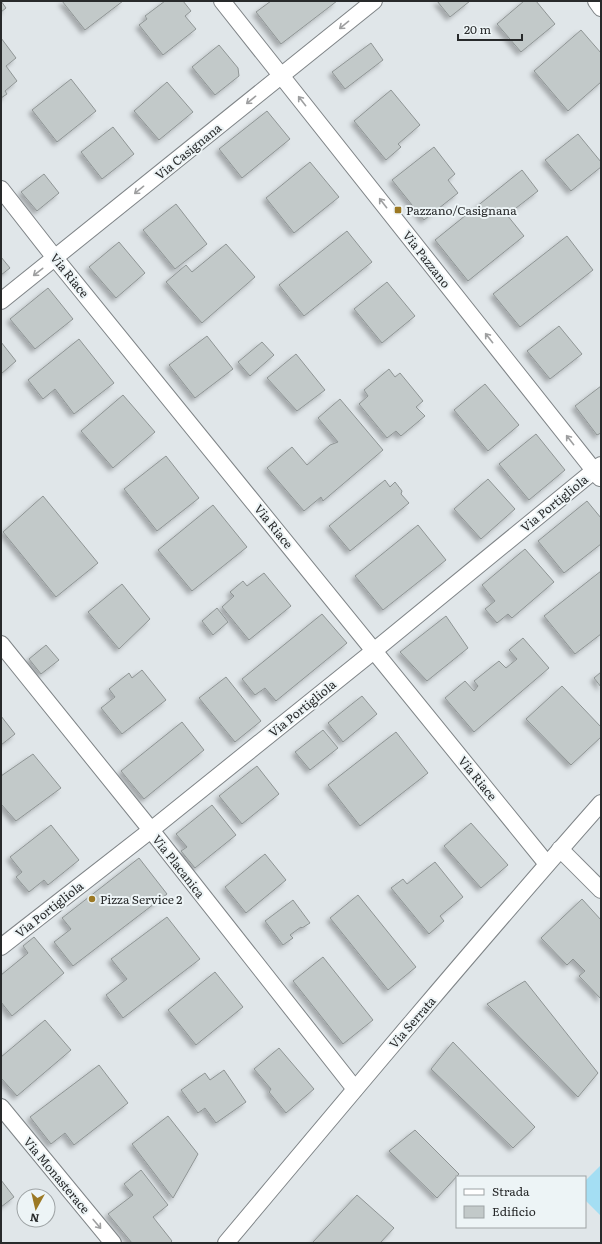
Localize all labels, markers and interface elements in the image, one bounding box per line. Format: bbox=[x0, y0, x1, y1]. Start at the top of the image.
scale bar bbox=[458, 16, 522, 42]
text: 20 m bbox=[464, 20, 491, 38]
one-way arrow bbox=[338, 21, 349, 30]
one-way arrow bbox=[246, 95, 257, 104]
one-way arrow bbox=[298, 96, 306, 107]
street label: Via Casignana bbox=[151, 118, 226, 183]
one-way arrow bbox=[134, 186, 145, 194]
one-way arrow bbox=[378, 198, 387, 209]
place label: Pazzano/Casignana bbox=[406, 201, 517, 219]
marker: Pazzano/Casignana bbox=[393, 205, 403, 215]
street label: Via Pazzano bbox=[399, 227, 455, 291]
street label: Via Riace bbox=[46, 249, 94, 301]
one-way arrow bbox=[32, 267, 43, 276]
one-way arrow bbox=[485, 332, 494, 343]
one-way arrow bbox=[566, 434, 574, 445]
street label: Via Portigliola bbox=[516, 470, 592, 536]
street label: Via Riace bbox=[250, 500, 298, 552]
street label: Via Portigliola bbox=[264, 675, 340, 741]
street label: Via Riace bbox=[454, 752, 502, 804]
street label: Via Placanica bbox=[149, 831, 210, 902]
street label: Via Portigliola bbox=[11, 876, 87, 941]
place label: Pizza Service 2 bbox=[100, 890, 182, 908]
marker: Pizza Service 2 bbox=[87, 894, 97, 904]
street label: Via Serrata bbox=[384, 992, 440, 1052]
street label: Via Monasterace bbox=[20, 1133, 94, 1217]
legend bbox=[456, 1176, 586, 1228]
text: Strada bbox=[492, 1182, 530, 1200]
north arrow bbox=[16, 1188, 56, 1228]
text: Edificio bbox=[492, 1202, 536, 1220]
text: N bbox=[29, 1210, 40, 1227]
one-way arrow bbox=[93, 1218, 102, 1229]

